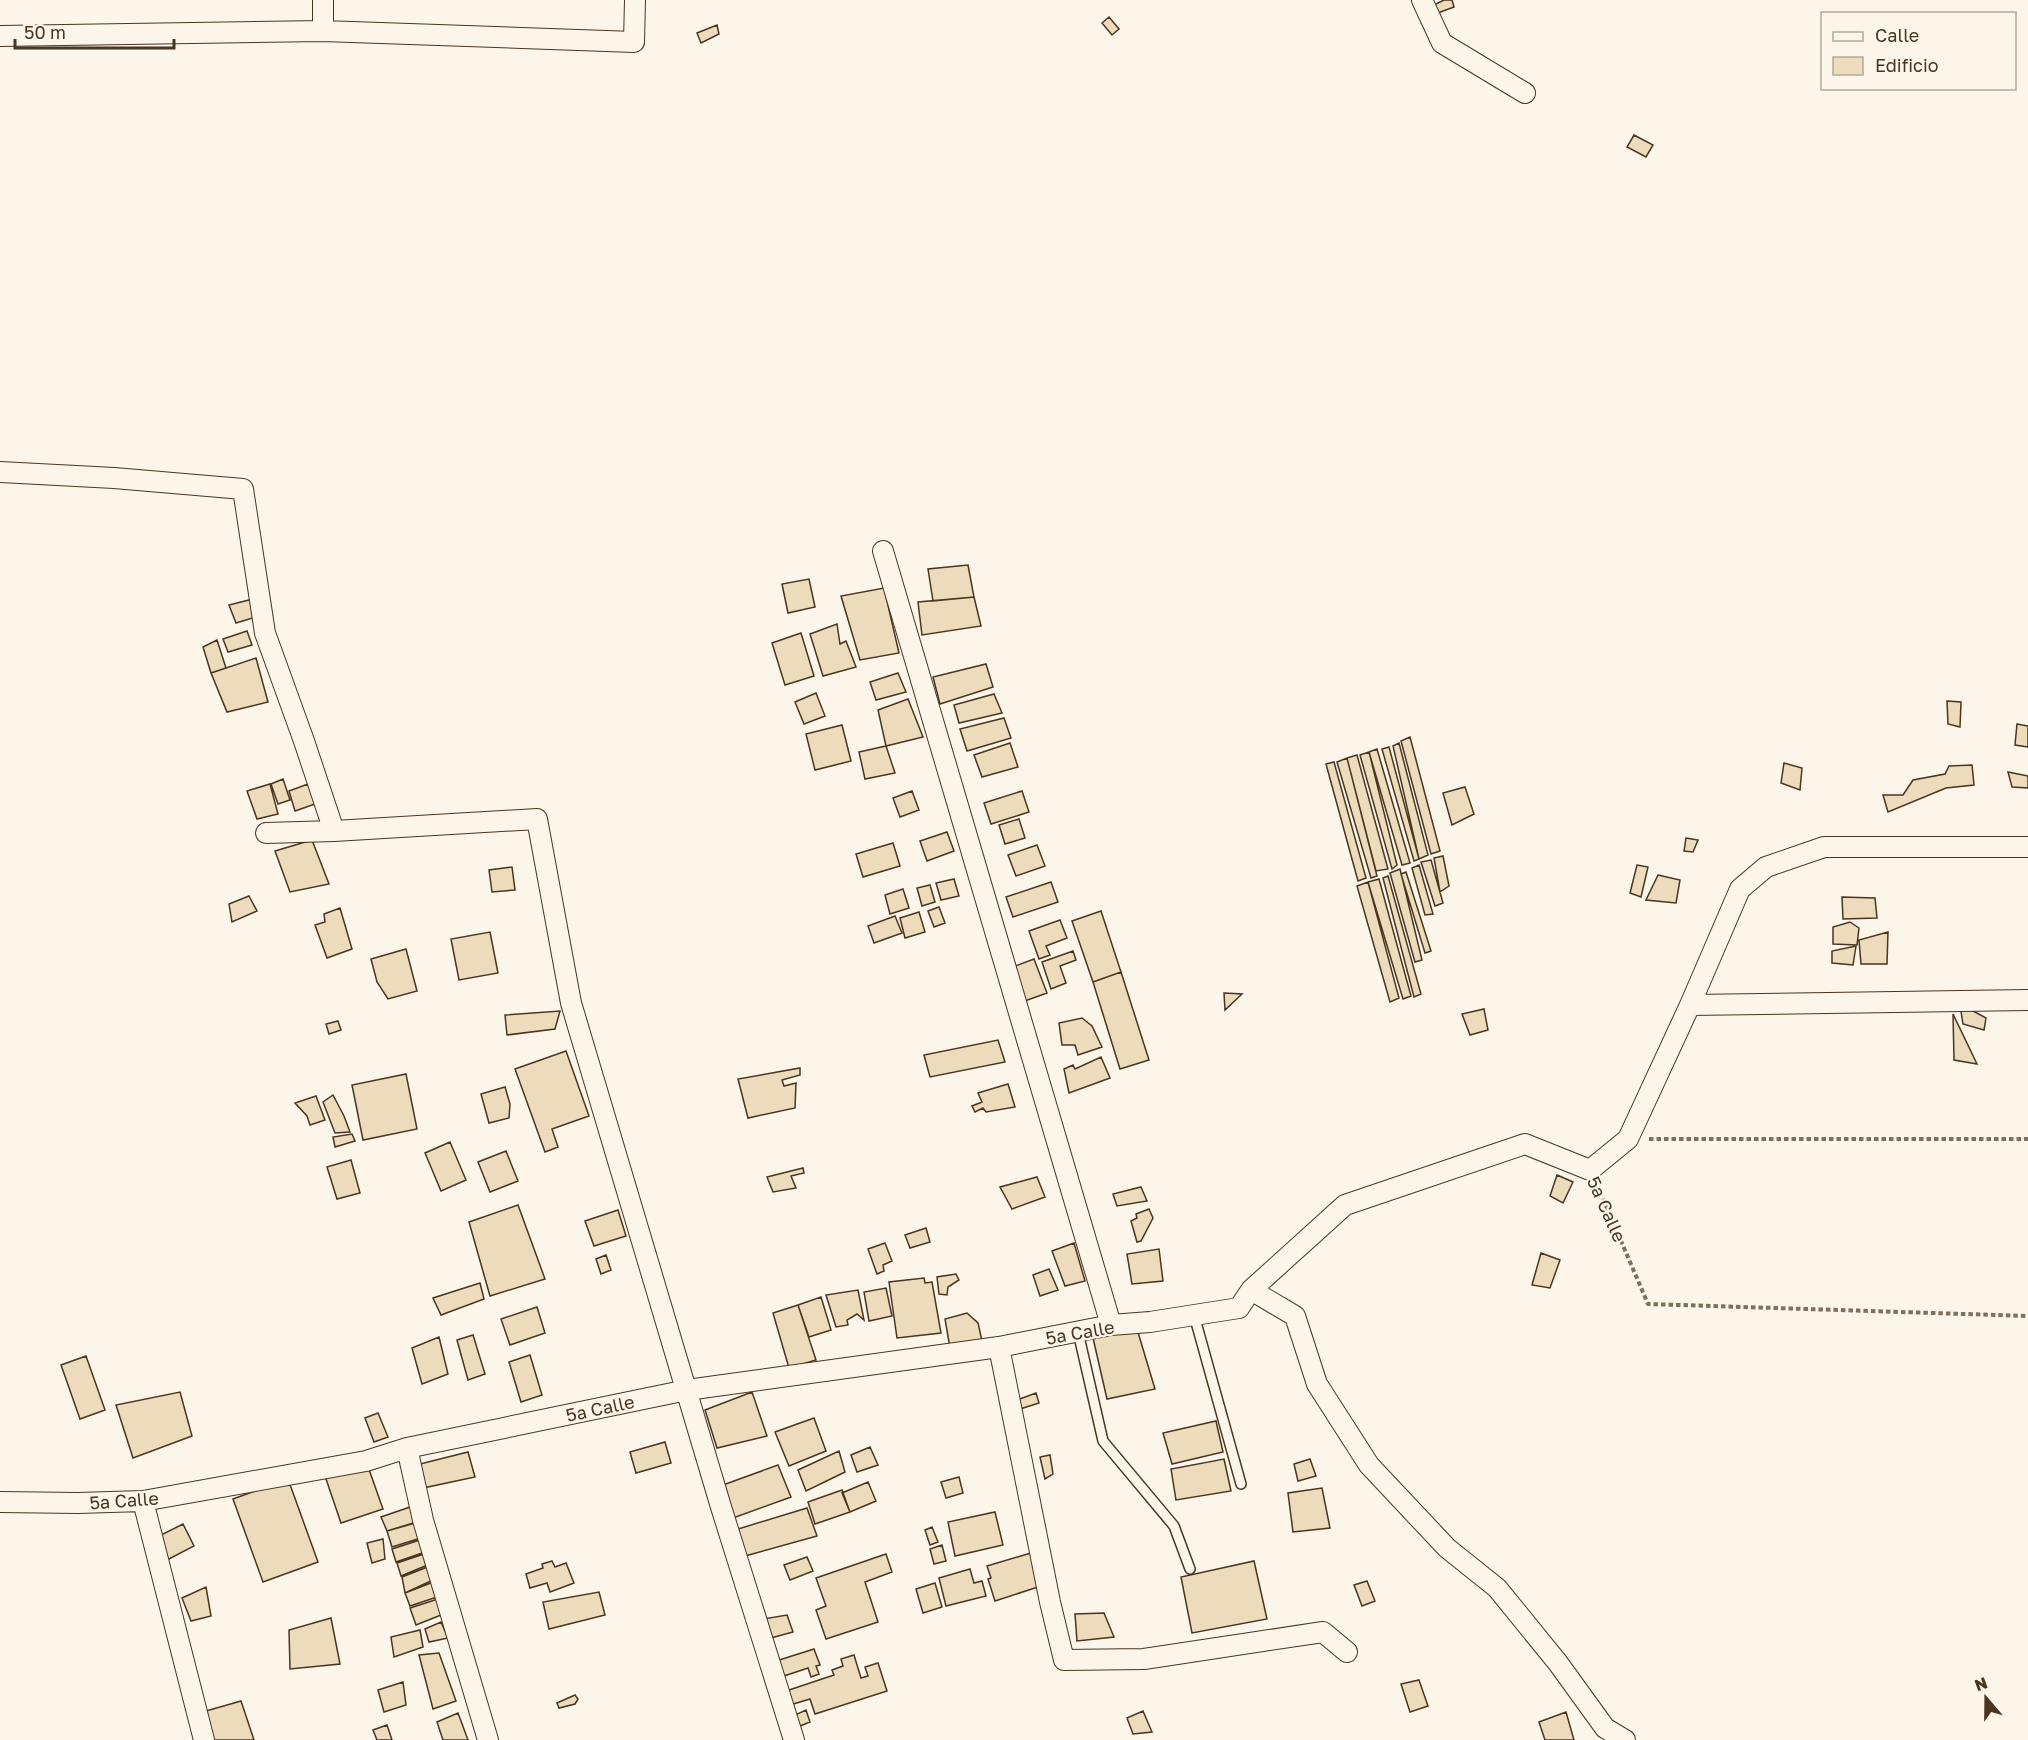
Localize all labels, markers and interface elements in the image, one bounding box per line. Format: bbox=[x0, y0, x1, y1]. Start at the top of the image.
scale bar bbox=[15, 12, 174, 50]
legend bbox=[1821, 12, 2016, 90]
text: 50 m bbox=[24, 21, 66, 43]
text: Calle bbox=[1875, 24, 1919, 46]
text: Edificio bbox=[1875, 54, 1939, 76]
street label: 5a Calle bbox=[1583, 1173, 1631, 1245]
street label: 5a Calle bbox=[1044, 1315, 1116, 1349]
street label: 5a Calle bbox=[564, 1390, 636, 1426]
street label: 5a Calle bbox=[89, 1487, 159, 1513]
north arrow bbox=[1956, 1668, 2016, 1728]
text: N bbox=[1972, 1672, 1990, 1695]

